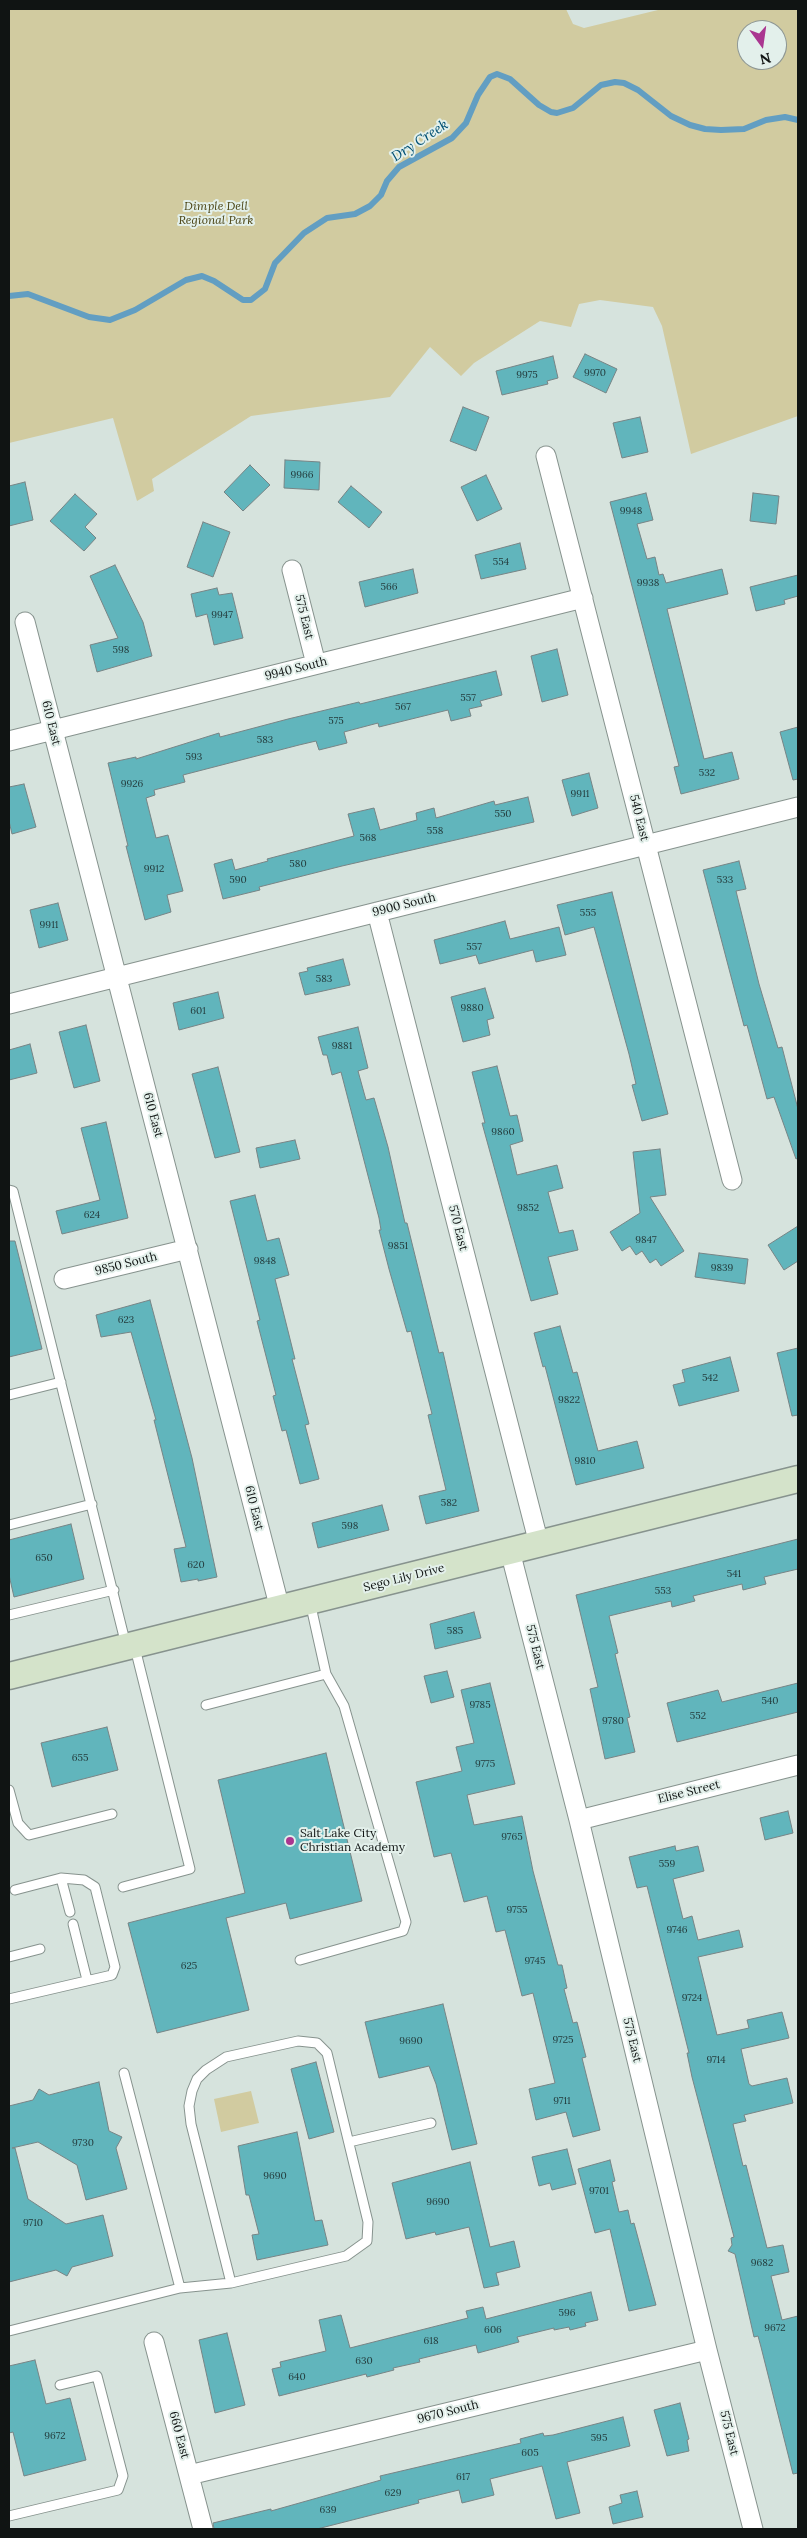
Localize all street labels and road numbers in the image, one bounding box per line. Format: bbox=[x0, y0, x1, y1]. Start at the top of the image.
street label: 575 East bbox=[291, 593, 317, 641]
street label: 9940 South bbox=[263, 654, 329, 684]
street label: 610 East bbox=[38, 699, 64, 747]
street label: 540 East bbox=[626, 793, 652, 843]
street label: 9900 South bbox=[371, 890, 437, 920]
street label: 610 East bbox=[140, 1091, 166, 1139]
street label: 570 East bbox=[445, 1204, 471, 1252]
street label: 9850 South bbox=[93, 1249, 159, 1279]
street label: 610 East bbox=[241, 1484, 267, 1532]
street label: Sego Lily Drive bbox=[362, 1561, 446, 1595]
street label: 575 East bbox=[522, 1623, 548, 1671]
street label: Elise Street bbox=[657, 1777, 721, 1807]
street label: 575 East bbox=[619, 2016, 645, 2064]
street label: 9670 South bbox=[416, 2397, 480, 2427]
street label: 575 East bbox=[716, 2409, 742, 2457]
street label: 660 East bbox=[166, 2410, 192, 2460]

